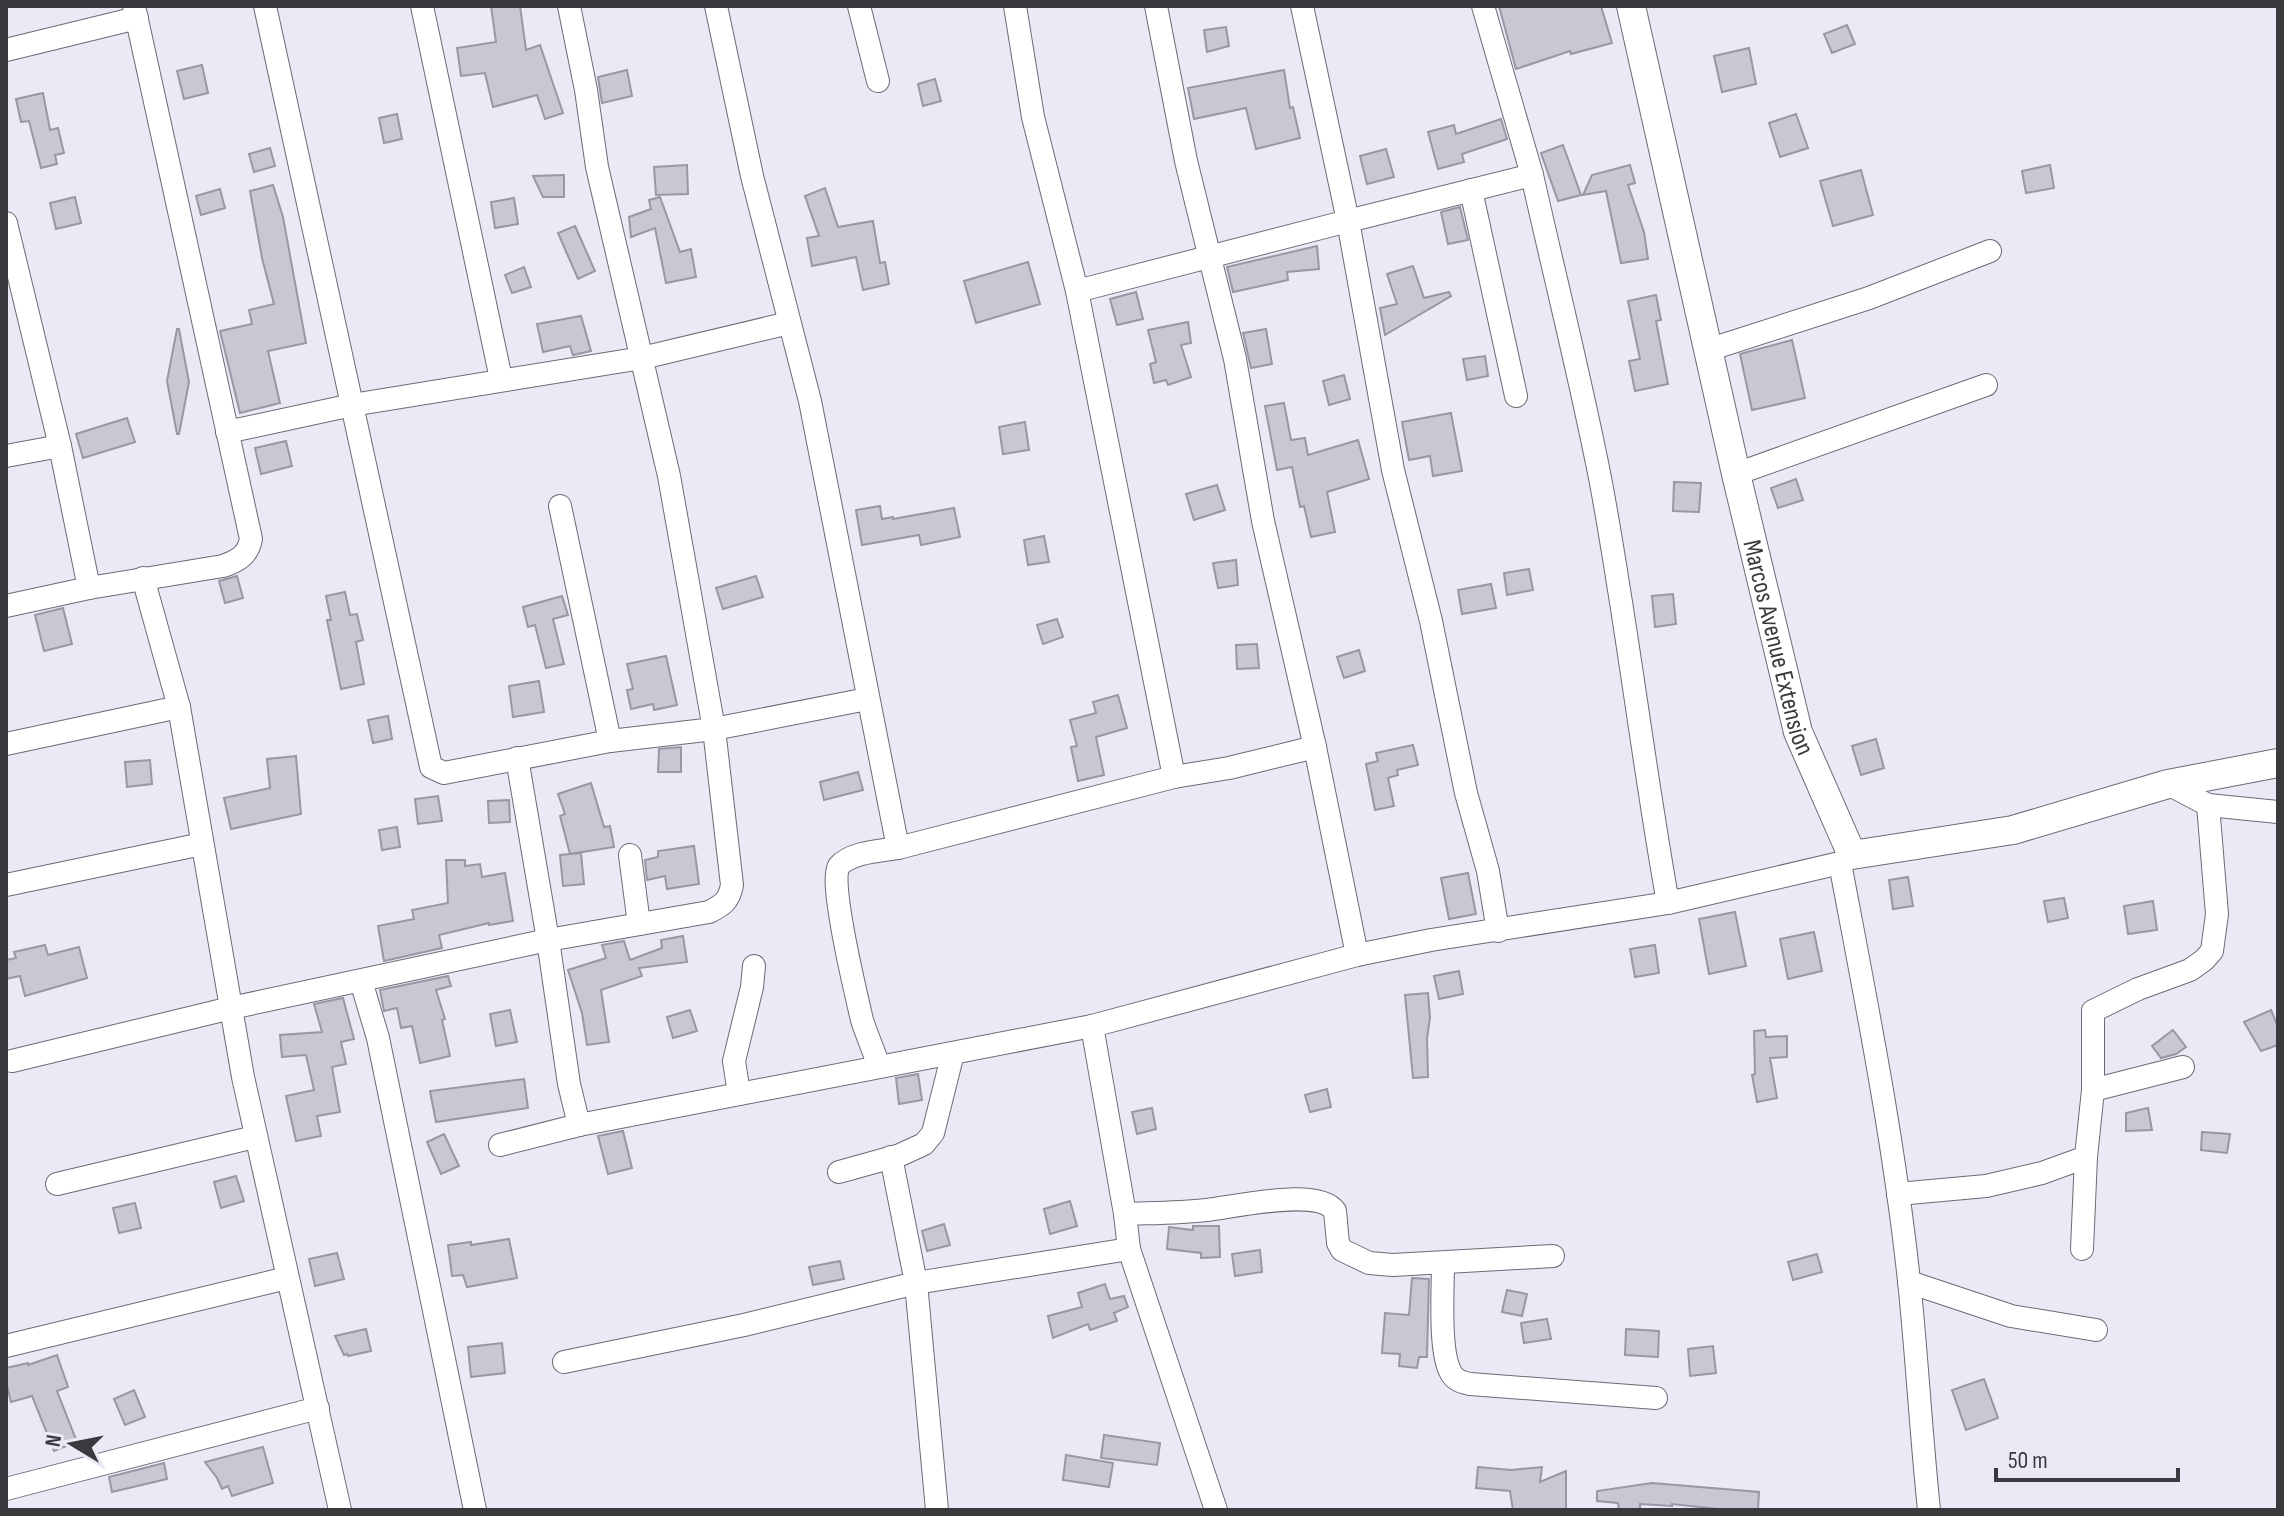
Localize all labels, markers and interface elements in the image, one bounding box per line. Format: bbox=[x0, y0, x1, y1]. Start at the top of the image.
street label: Marcos Avenue Extension bbox=[1735, 537, 1820, 760]
north arrow bbox=[32, 1404, 112, 1484]
scale bar bbox=[1996, 1432, 2178, 1482]
text: N bbox=[39, 1433, 68, 1449]
text: 50 m bbox=[2008, 1446, 2048, 1475]

